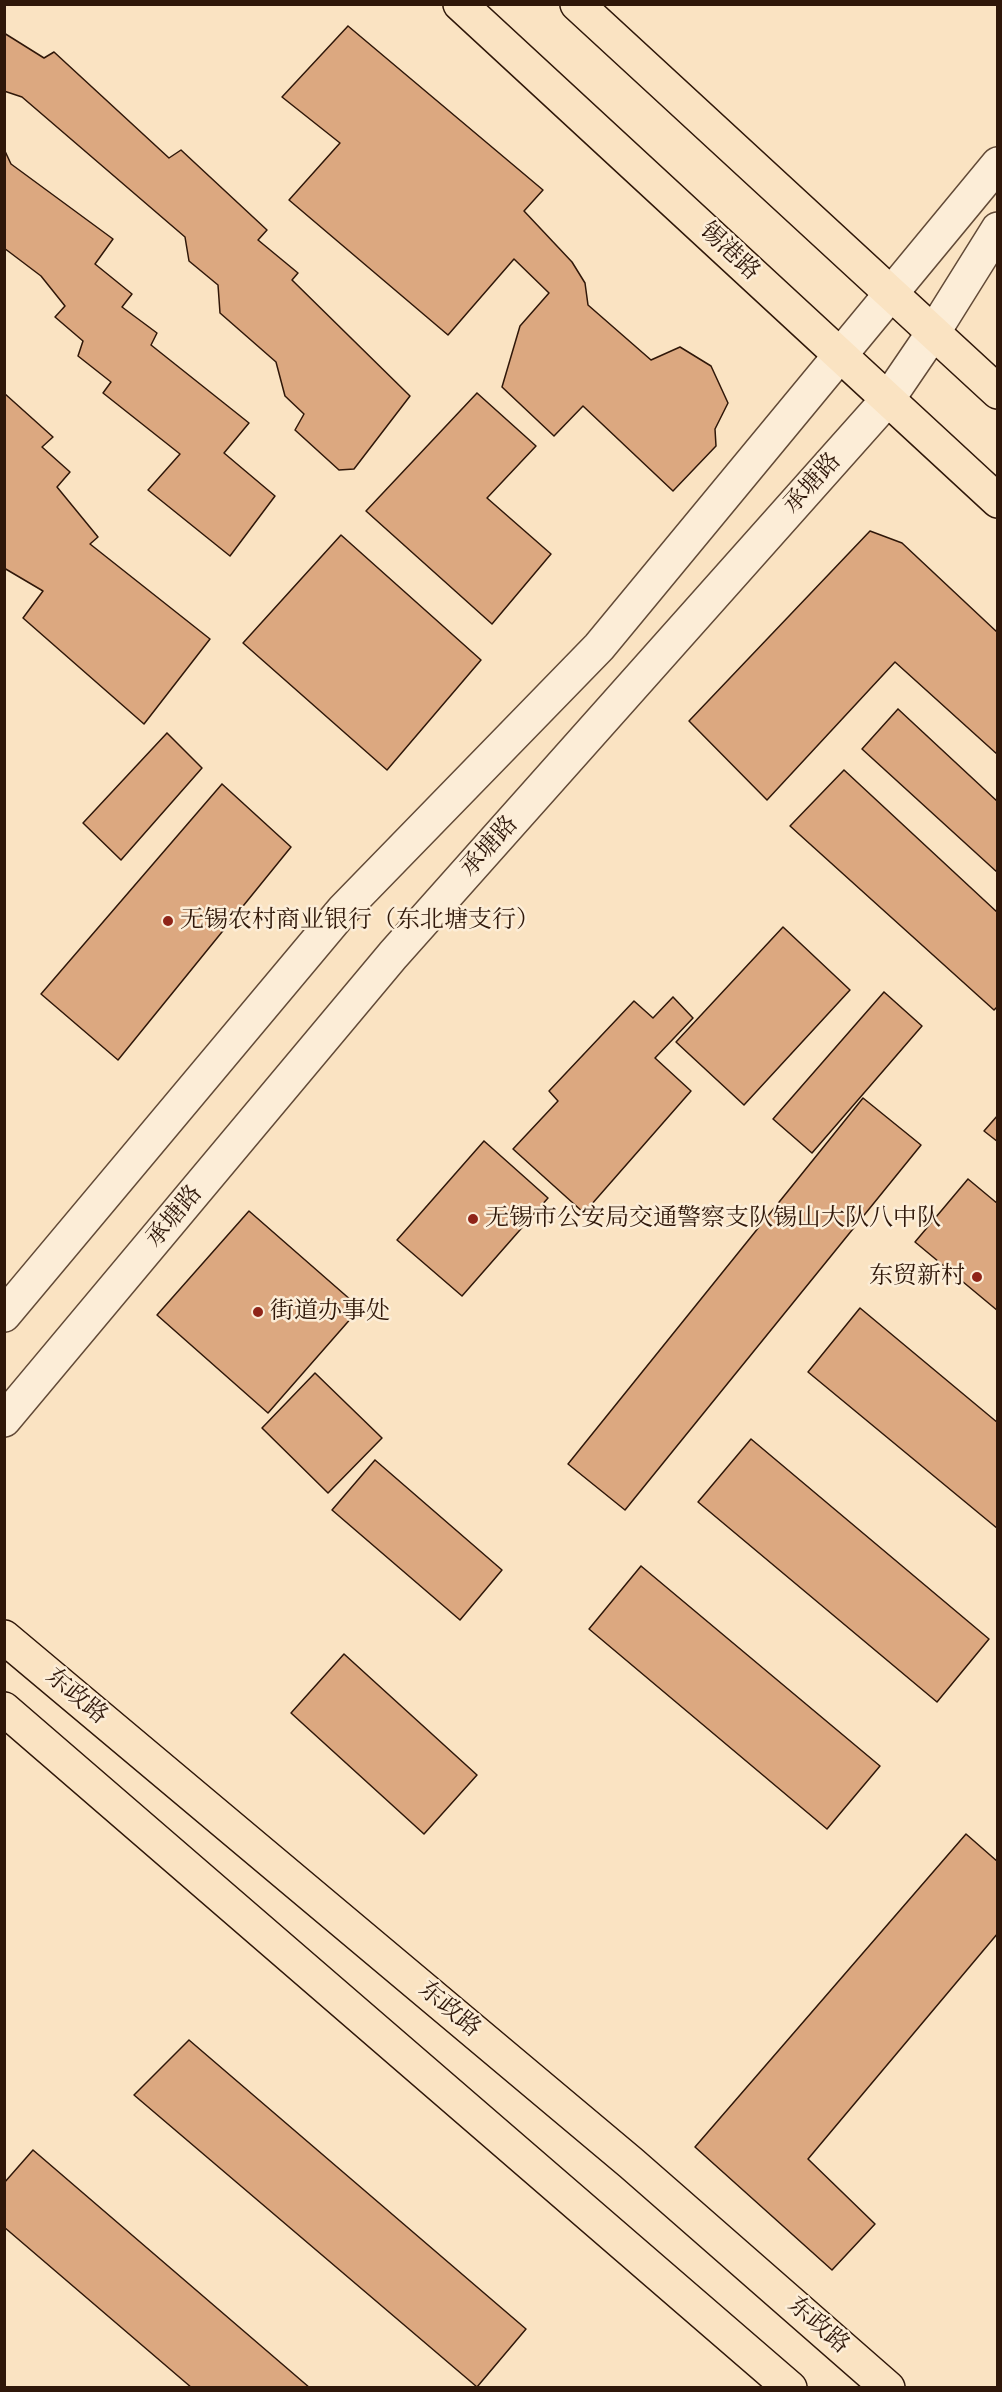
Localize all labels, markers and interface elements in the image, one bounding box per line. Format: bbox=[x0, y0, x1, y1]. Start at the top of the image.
street label: 锡港路 bbox=[693, 217, 765, 287]
street label: 承塘路 bbox=[778, 448, 848, 520]
street label: 承塘路 bbox=[455, 811, 525, 883]
place label: 无锡农村商业银行（东北塘支行） bbox=[180, 907, 540, 935]
marker: 无锡农村商业银行（东北塘支行） bbox=[161, 914, 175, 928]
street label: 承塘路 bbox=[141, 1180, 209, 1254]
place label: 无锡市公安局交通警察支队锡山大队八中队 bbox=[485, 1205, 941, 1233]
marker: 无锡市公安局交通警察支队锡山大队八中队 bbox=[466, 1212, 480, 1226]
place label: 东贸新村 bbox=[869, 1263, 965, 1291]
marker: 东贸新村 bbox=[970, 1270, 984, 1284]
place label: 街道办事处 bbox=[270, 1298, 390, 1326]
marker: 街道办事处 bbox=[251, 1305, 265, 1319]
street label: 东政路 bbox=[39, 1663, 113, 1731]
street label: 东政路 bbox=[412, 1976, 486, 2044]
street label: 东政路 bbox=[781, 2292, 855, 2360]

